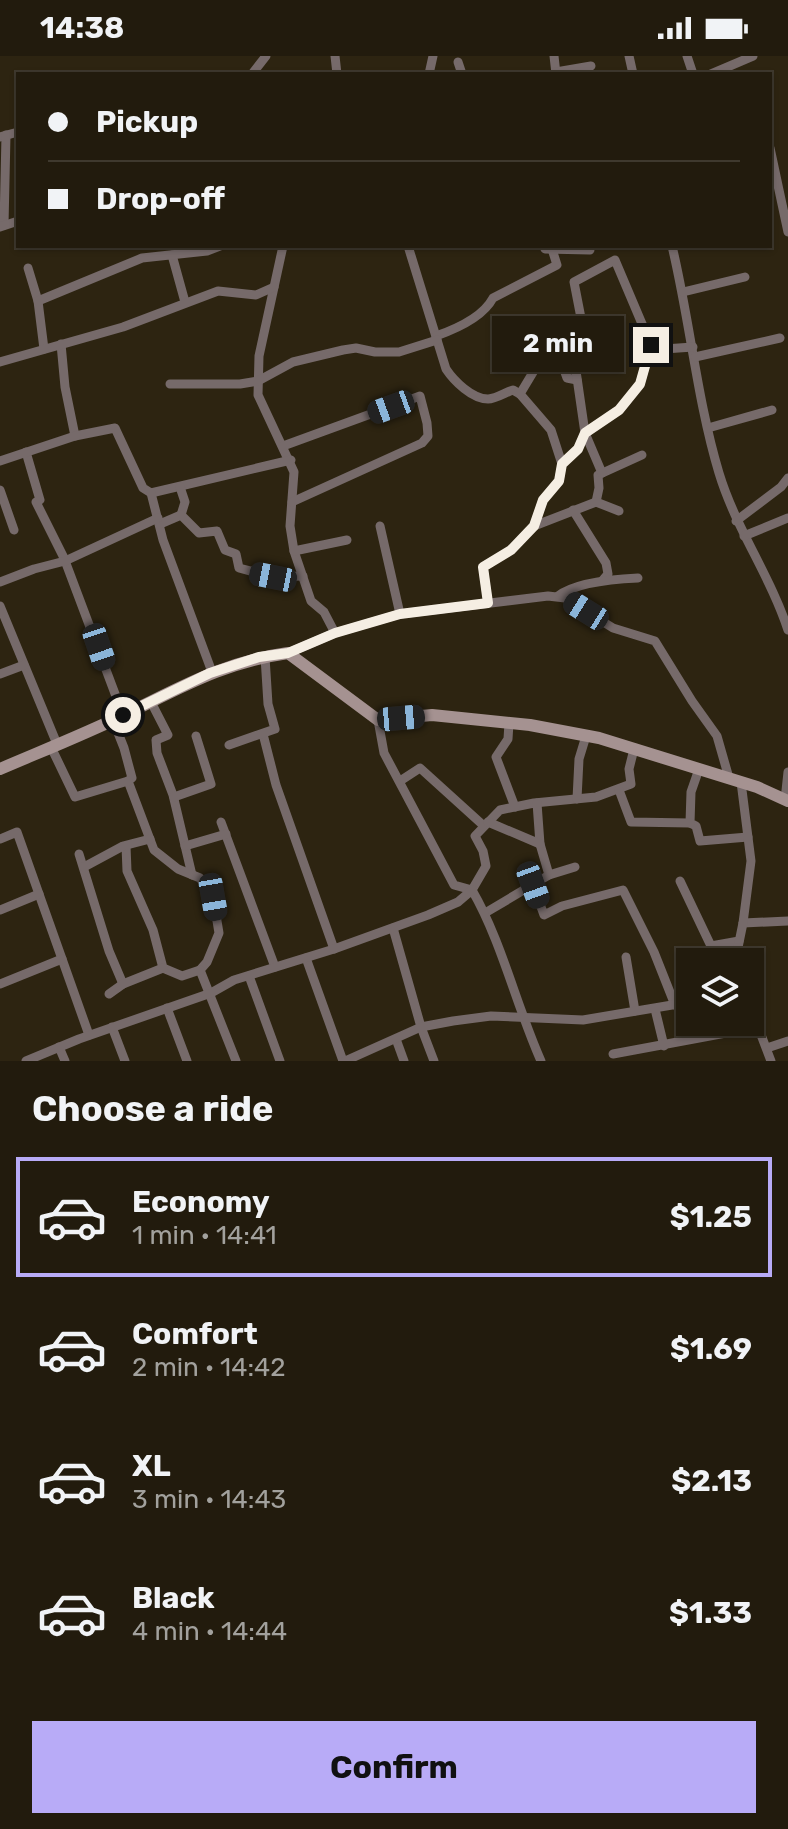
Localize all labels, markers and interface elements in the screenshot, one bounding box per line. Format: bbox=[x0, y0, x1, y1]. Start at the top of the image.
text: 14:38 bbox=[40, 10, 124, 46]
text: Pickup bbox=[96, 104, 198, 140]
text: Drop-off bbox=[96, 181, 225, 217]
callout: 2 min bbox=[491, 317, 623, 373]
route end bbox=[633, 327, 669, 363]
text: 2 min bbox=[523, 328, 593, 359]
car bbox=[364, 388, 418, 426]
car bbox=[247, 561, 299, 593]
car bbox=[559, 588, 613, 634]
car bbox=[80, 620, 118, 674]
route start bbox=[105, 697, 141, 733]
car bbox=[376, 704, 426, 732]
car bbox=[514, 858, 552, 912]
car bbox=[197, 871, 229, 923]
map controls bbox=[676, 948, 764, 1036]
button: layers bbox=[676, 948, 764, 1036]
text: Choose a ride bbox=[32, 1087, 273, 1130]
icon: car bbox=[36, 1181, 108, 1253]
text: Economy bbox=[132, 1184, 270, 1220]
text: $1.25 bbox=[670, 1199, 752, 1235]
text: 1 min · 14:41 bbox=[132, 1220, 277, 1251]
icon: car bbox=[36, 1313, 108, 1385]
text: Comfort bbox=[132, 1316, 258, 1352]
text: $1.69 bbox=[670, 1331, 752, 1367]
text: 2 min · 14:42 bbox=[132, 1352, 285, 1383]
icon: car bbox=[36, 1445, 108, 1517]
text: XL bbox=[132, 1448, 171, 1484]
text: $2.13 bbox=[671, 1463, 752, 1499]
text: 3 min · 14:43 bbox=[132, 1484, 286, 1515]
icon: car bbox=[36, 1577, 108, 1649]
text: Black bbox=[132, 1580, 215, 1616]
text: $1.33 bbox=[669, 1595, 752, 1631]
text: 4 min · 14:44 bbox=[132, 1616, 287, 1647]
button: Confirm bbox=[32, 1721, 756, 1813]

